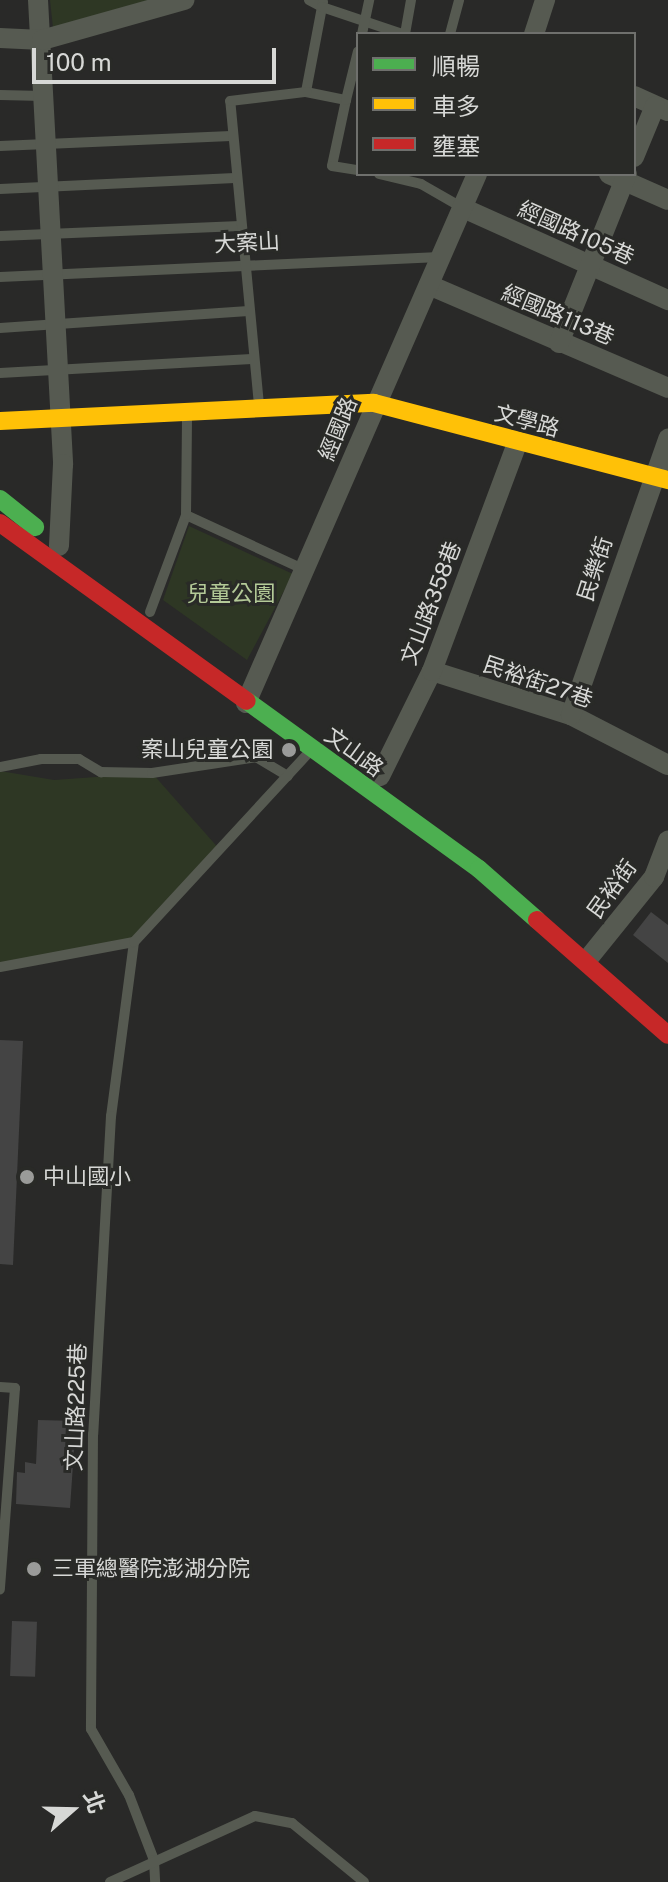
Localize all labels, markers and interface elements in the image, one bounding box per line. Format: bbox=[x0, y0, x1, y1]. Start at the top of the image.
scale bar bbox=[36, 32, 280, 82]
legend bbox=[356, 32, 636, 176]
text: 100 m bbox=[46, 48, 112, 76]
text: 順暢 bbox=[432, 52, 480, 80]
text: 車多 bbox=[432, 92, 480, 120]
text: 壅塞 bbox=[432, 132, 480, 160]
street label: 經國路105巷 bbox=[514, 196, 638, 270]
street label: 大案山 bbox=[213, 228, 281, 258]
street label: 經國路113巷 bbox=[498, 279, 618, 351]
street label: 經國路 bbox=[313, 393, 363, 465]
street label: 文學路 bbox=[492, 400, 562, 442]
street label: 民樂街 bbox=[572, 534, 618, 604]
street label: 文山路358巷 bbox=[395, 537, 467, 669]
park label: 兒童公園 bbox=[187, 581, 275, 607]
street label: 民裕街27巷 bbox=[480, 651, 596, 713]
street label: 文山路 bbox=[320, 722, 388, 782]
place label: 案山兒童公園 bbox=[141, 737, 273, 763]
marker: 案山兒童公園 bbox=[280, 741, 298, 759]
street label: 民裕街 bbox=[582, 855, 642, 923]
place label: 中山國小 bbox=[43, 1164, 131, 1190]
marker: 中山國小 bbox=[18, 1168, 36, 1186]
street label: 文山路225巷 bbox=[61, 1342, 91, 1472]
place label: 三軍總醫院澎湖分院 bbox=[52, 1556, 250, 1582]
marker: 三軍總醫院澎湖分院 bbox=[23, 1558, 45, 1580]
north arrow bbox=[32, 1770, 112, 1850]
text: 北 bbox=[79, 1787, 111, 1817]

